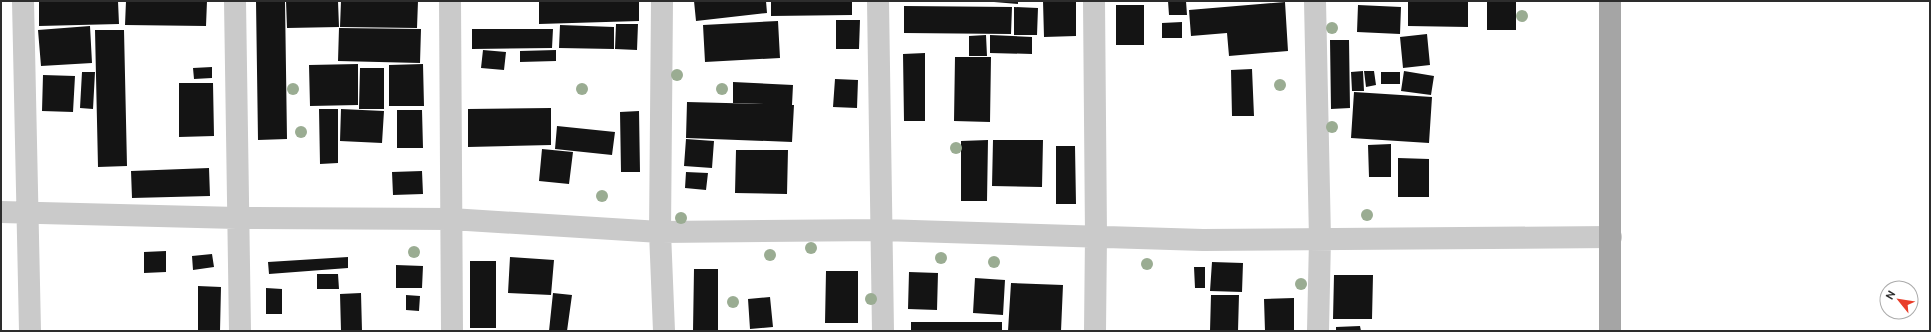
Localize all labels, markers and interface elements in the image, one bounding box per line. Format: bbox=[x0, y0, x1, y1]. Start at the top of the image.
north arrow bbox=[1879, 280, 1919, 320]
text: N bbox=[1883, 288, 1898, 302]

